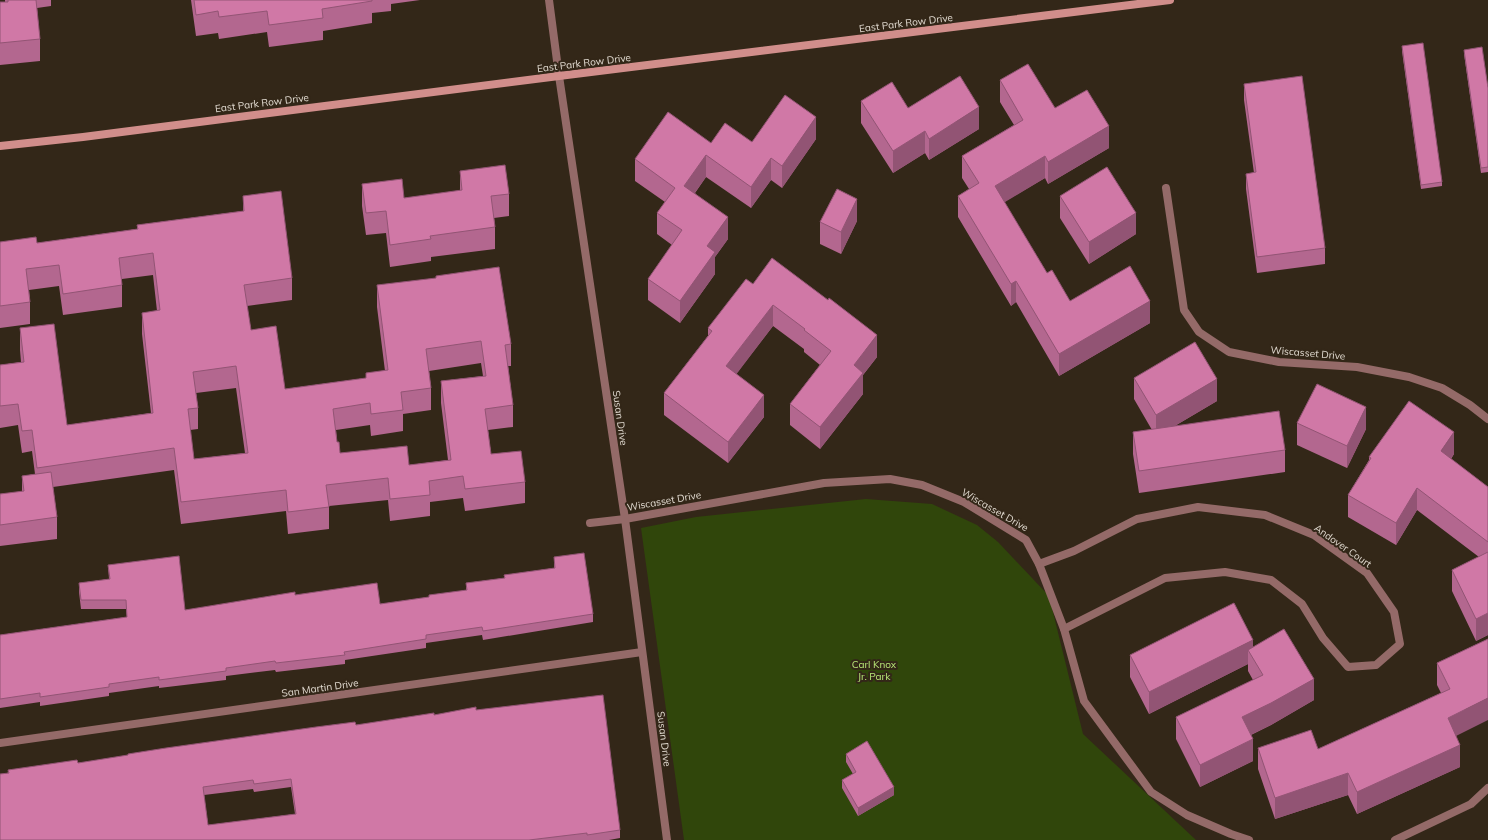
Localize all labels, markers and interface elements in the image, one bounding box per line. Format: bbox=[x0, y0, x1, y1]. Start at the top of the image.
street label: East Park Row Drive bbox=[858, 11, 954, 35]
street label: East Park Row Drive bbox=[536, 51, 632, 75]
street label: East Park Row Drive bbox=[214, 91, 310, 115]
street label: Wiscasset Drive bbox=[1270, 343, 1346, 363]
street label: Susan Drive bbox=[610, 390, 630, 446]
street label: Wiscasset Drive bbox=[959, 486, 1031, 534]
street label: Wiscasset Drive bbox=[626, 488, 702, 514]
street label: Andover Court bbox=[1312, 521, 1375, 571]
park label: Carl Knox Jr. Park bbox=[852, 658, 897, 683]
street label: San Martin Drive bbox=[281, 676, 359, 700]
street label: Susan Drive bbox=[654, 711, 674, 767]

